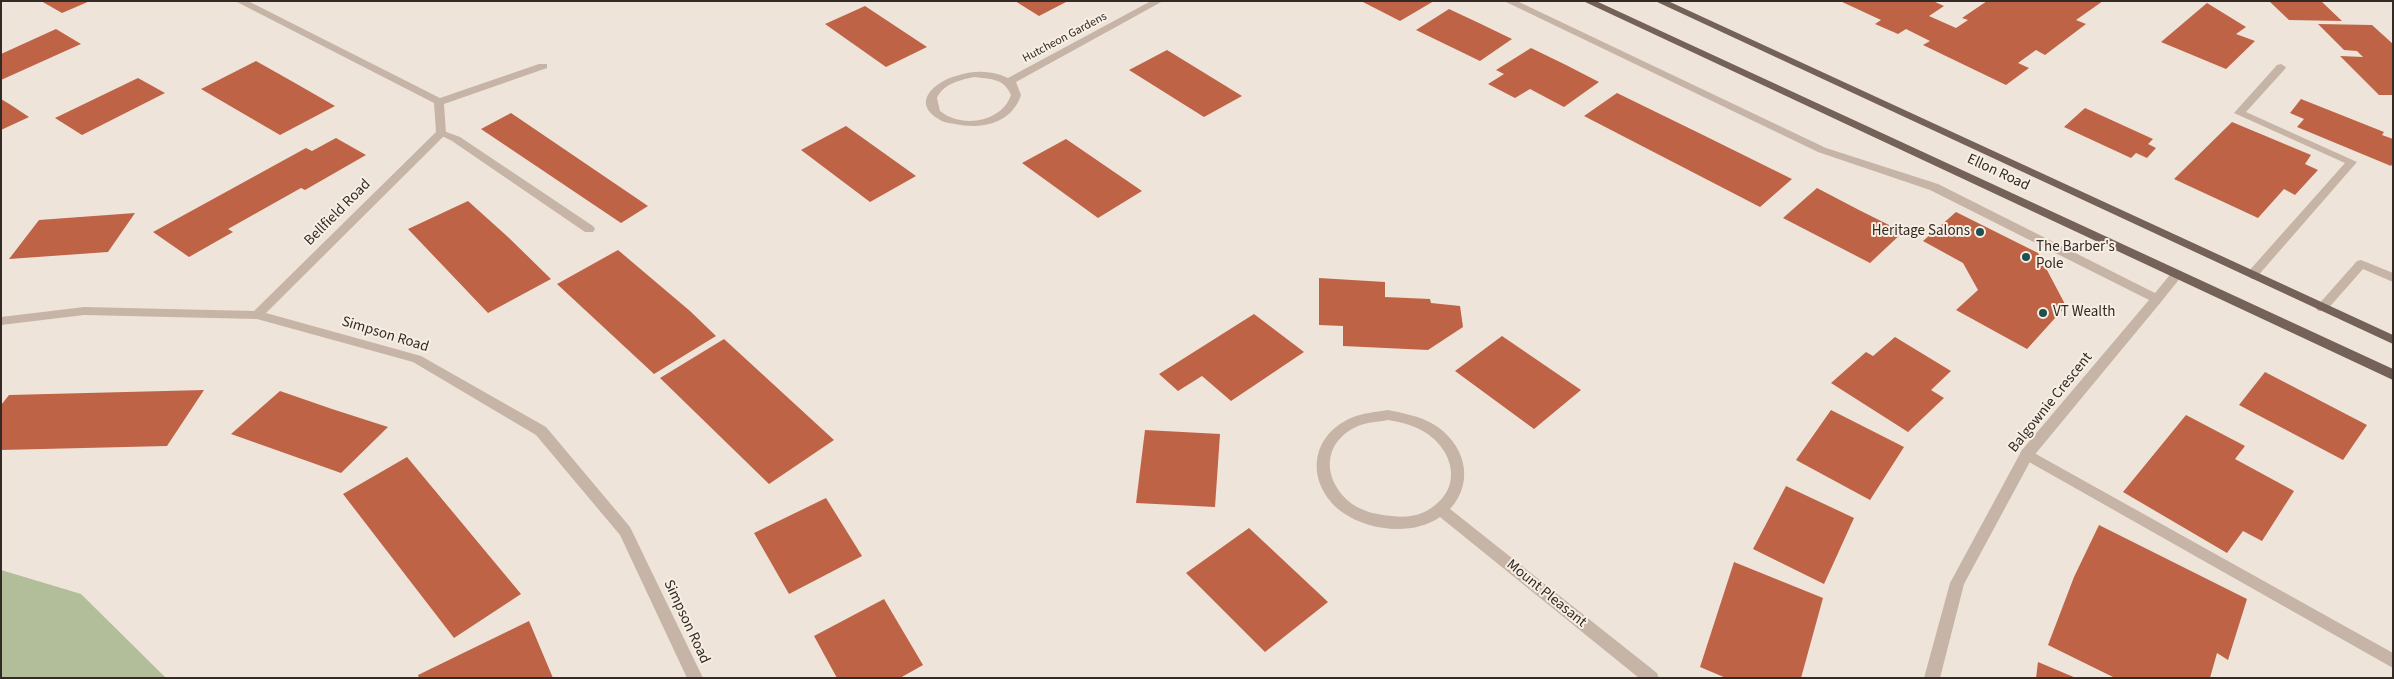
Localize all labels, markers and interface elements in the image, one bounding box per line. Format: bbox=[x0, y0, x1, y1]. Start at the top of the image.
street label: Hutcheon Gardens bbox=[1020, 10, 1110, 66]
street label: Ellon Road bbox=[1964, 151, 2032, 195]
street label: Bellfield Road bbox=[301, 176, 375, 250]
place label: Heritage Salons bbox=[1872, 223, 1970, 241]
marker: Heritage Salons bbox=[1974, 226, 1986, 238]
place label: The Barber's Pole bbox=[2036, 239, 2115, 274]
marker: The Barber's Pole bbox=[2020, 251, 2032, 263]
place label: VT Wealth bbox=[2053, 304, 2115, 322]
marker: VT Wealth bbox=[2037, 307, 2049, 319]
street label: Simpson Road bbox=[339, 313, 431, 357]
street label: Balgownie Crescent bbox=[2005, 349, 2097, 457]
street label: Mount Pleasant bbox=[1502, 556, 1590, 632]
street label: Simpson Road bbox=[659, 577, 713, 667]

